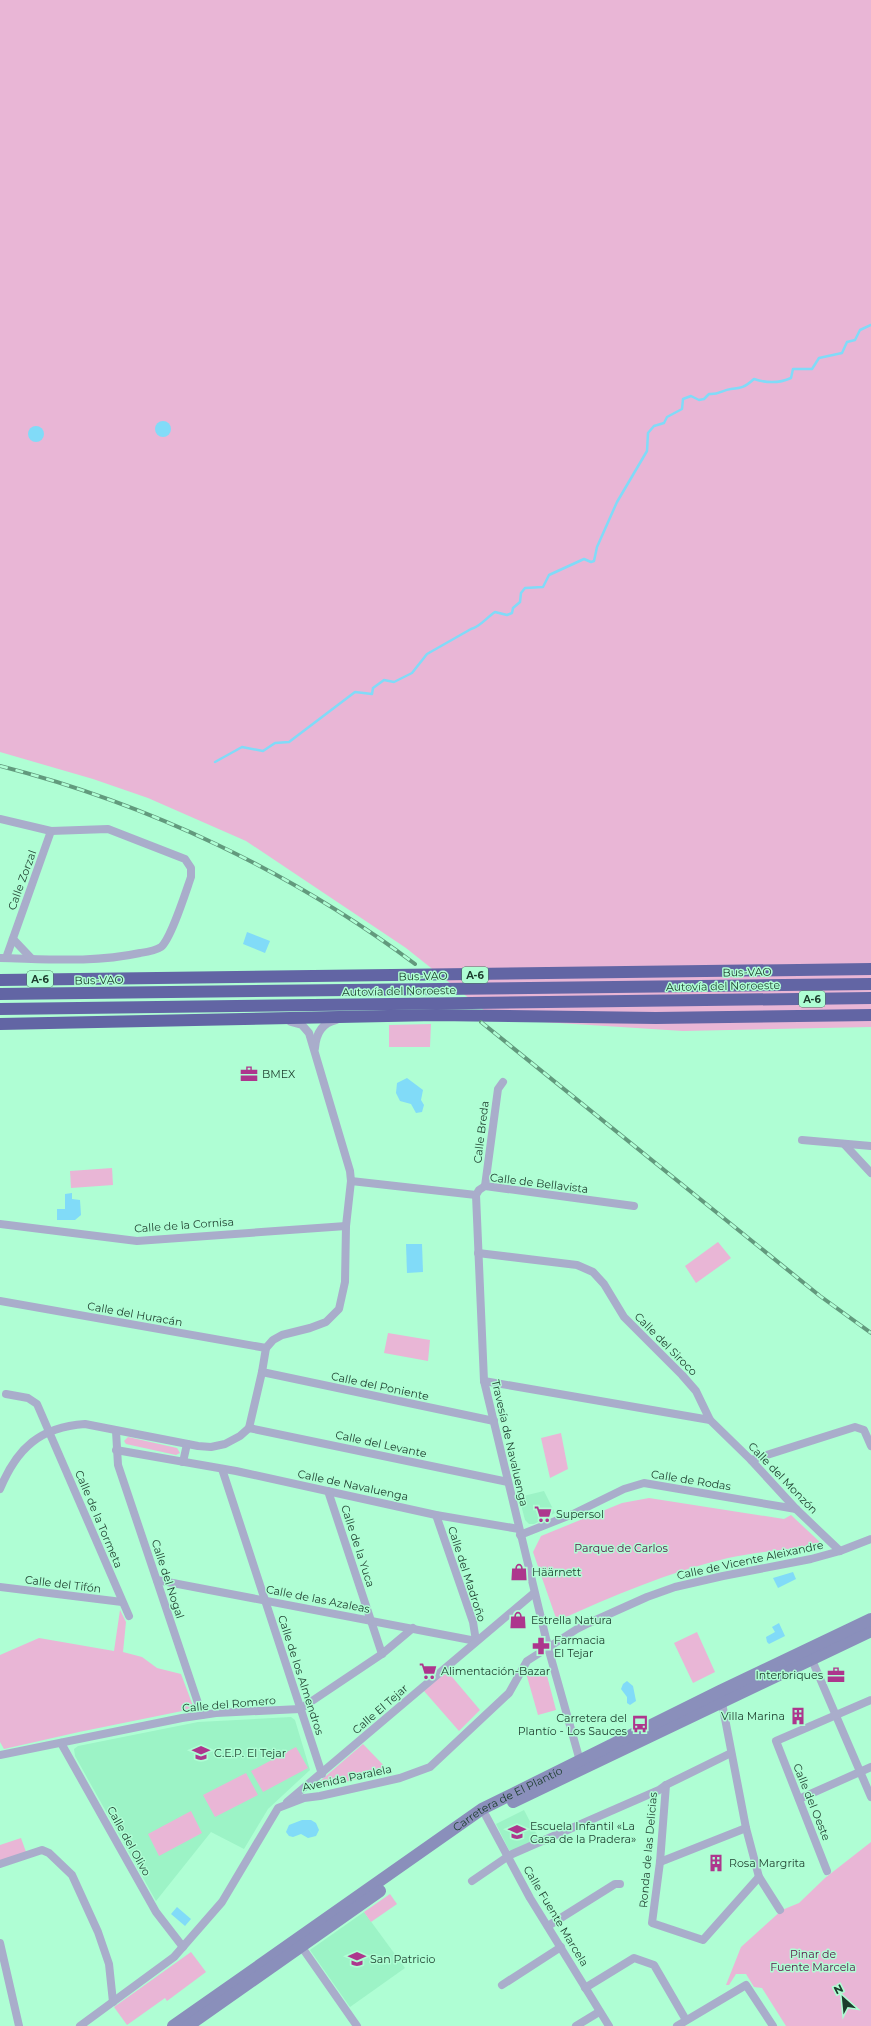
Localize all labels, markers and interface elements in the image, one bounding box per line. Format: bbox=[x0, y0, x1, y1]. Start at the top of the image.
street label: Calle Zorzal bbox=[5, 848, 39, 912]
street label: Bus-VAO bbox=[722, 965, 772, 979]
road number: A-6 bbox=[462, 967, 488, 983]
street label: Bus-VAO bbox=[398, 969, 448, 983]
road number: A-6 bbox=[27, 971, 53, 987]
street label: Bus-VAO bbox=[74, 973, 124, 987]
street label: Autovía del Noroeste bbox=[666, 978, 781, 994]
street label: Autovía del Noroeste bbox=[342, 983, 457, 999]
road number: A-6 bbox=[799, 991, 825, 1007]
office icon: BMEX bbox=[239, 1064, 259, 1084]
place label: BMEX bbox=[262, 1067, 296, 1081]
street label: Calle Breda bbox=[470, 1100, 492, 1164]
street label: Calle de Bellavista bbox=[489, 1170, 589, 1196]
street label: Calle de la Cornisa bbox=[134, 1215, 234, 1235]
street label: Calle del Huracán bbox=[86, 1299, 184, 1329]
street label: Calle del Siroco bbox=[632, 1310, 701, 1379]
street label: Calle del Poniente bbox=[330, 1369, 431, 1403]
street label: Travesía de Navaluenga bbox=[489, 1378, 531, 1508]
street label: Calle del Levante bbox=[334, 1427, 428, 1461]
street label: Calle del Monzón bbox=[745, 1439, 821, 1517]
street label: Calle de Navaluenga bbox=[296, 1466, 410, 1504]
street label: Calle de Rodas bbox=[650, 1467, 733, 1493]
street label: Calle de la Tormeta bbox=[72, 1468, 126, 1570]
street label: Calle de la Yuca bbox=[338, 1503, 378, 1589]
supermarket icon: Supersol bbox=[533, 1504, 553, 1524]
place label: Supersol bbox=[556, 1507, 604, 1521]
street label: Calle del Madroño bbox=[445, 1524, 489, 1624]
street label: Calle del Nogal bbox=[149, 1538, 187, 1620]
street label: Calle de Vicente Aleixandre bbox=[675, 1538, 825, 1582]
park label: Parque de Carlos bbox=[574, 1541, 668, 1555]
shop icon: Häärnett bbox=[509, 1562, 529, 1582]
place label: Häärnett bbox=[532, 1565, 582, 1579]
street label: Calle del Tifón bbox=[24, 1572, 102, 1596]
street label: Calle de las Azaleas bbox=[265, 1582, 372, 1616]
shop icon: Estrella Natura bbox=[508, 1610, 528, 1630]
street label: Calle de los Almendros bbox=[275, 1613, 327, 1737]
place label: Estrella Natura bbox=[531, 1613, 612, 1627]
place label: Farmacia El Tejar bbox=[554, 1633, 605, 1660]
pharmacy icon: Farmacia El Tejar bbox=[531, 1636, 551, 1656]
supermarket icon: Alimentación-Bazar bbox=[418, 1661, 438, 1681]
place label: Alimentación-Bazar bbox=[441, 1664, 550, 1678]
office icon: Interbriques bbox=[826, 1665, 846, 1685]
place label: Interbriques bbox=[755, 1668, 824, 1682]
street label: Calle El Tejar bbox=[349, 1681, 411, 1737]
street label: Calle del Romero bbox=[182, 1693, 276, 1715]
building icon: Villa Marina bbox=[788, 1706, 808, 1726]
place label: Villa Marina bbox=[721, 1709, 785, 1723]
place label: Carretera del Plantío - Los Sauces bbox=[518, 1711, 628, 1738]
bus stop icon: Carretera del Plantío - Los Sauces bbox=[630, 1714, 650, 1734]
school or university icon: C.E.P. El Tejar bbox=[191, 1743, 211, 1763]
place label: C.E.P. El Tejar bbox=[214, 1746, 286, 1760]
street label: Calle del Oeste bbox=[790, 1761, 834, 1843]
street label: Avenida Paralela bbox=[301, 1762, 393, 1794]
street label: Carretera de El Plantío bbox=[450, 1763, 565, 1834]
street label: Ronda de las Delicias bbox=[636, 1791, 660, 1909]
street label: Calle del Olivo bbox=[104, 1804, 154, 1878]
place label: Escuela Infantil «La Casa de la Pradera» bbox=[530, 1819, 636, 1846]
school or university icon: Escuela Infantil «La Casa de la Pradera» bbox=[507, 1822, 527, 1842]
building icon: Rosa Margrita bbox=[706, 1853, 726, 1873]
place label: Rosa Margrita bbox=[729, 1856, 805, 1870]
street label: Calle Fuente Marcela bbox=[520, 1863, 592, 1969]
park label: Pinar de Fuente Marcela bbox=[770, 1947, 856, 1974]
school or university icon: San Patricio bbox=[347, 1949, 367, 1969]
place label: San Patricio bbox=[370, 1952, 436, 1966]
north arrow bbox=[823, 1978, 863, 2018]
text: N bbox=[831, 1981, 846, 1997]

